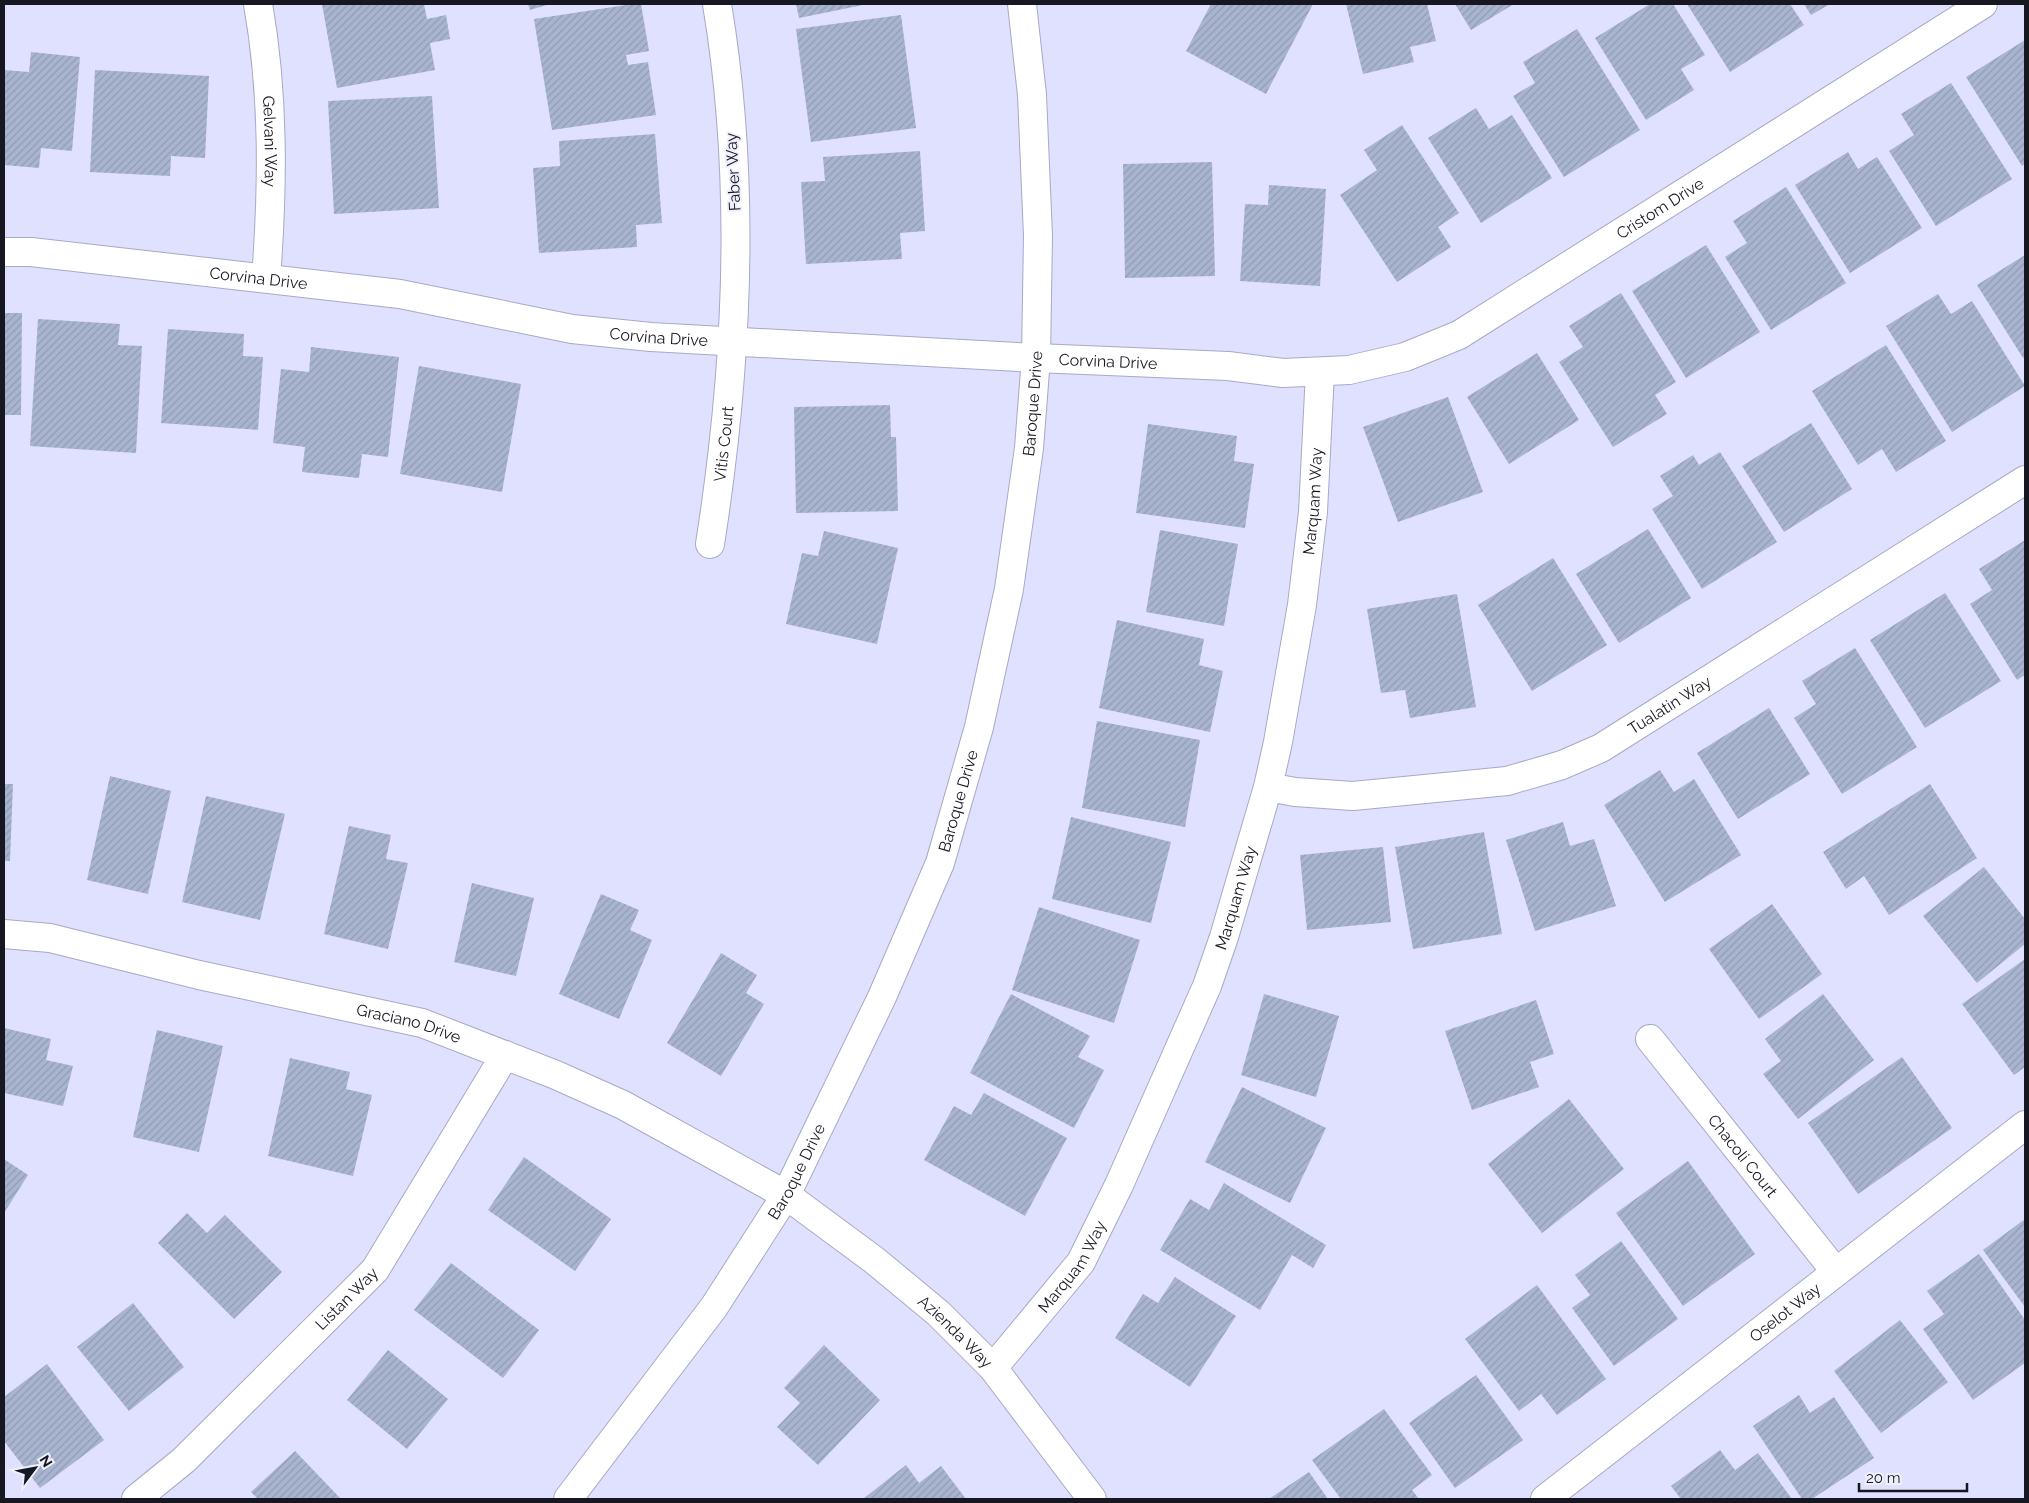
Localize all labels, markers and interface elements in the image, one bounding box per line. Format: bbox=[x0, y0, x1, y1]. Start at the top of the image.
street label: Gelvani Way bbox=[259, 95, 280, 187]
street label: Faber Way bbox=[721, 132, 745, 212]
street label: Cristom Drive bbox=[1613, 173, 1707, 243]
street label: Corvina Drive bbox=[208, 263, 309, 293]
street label: Corvina Drive bbox=[609, 323, 708, 350]
street label: Corvina Drive bbox=[1058, 349, 1158, 373]
street label: Baroque Drive bbox=[1018, 351, 1046, 457]
street label: Vitis Court bbox=[710, 405, 737, 483]
street label: Marquam Way bbox=[1299, 447, 1326, 556]
street label: Tualatin Way bbox=[1624, 671, 1715, 738]
street label: Baroque Drive bbox=[934, 748, 981, 854]
street label: Marquam Way bbox=[1211, 843, 1260, 952]
street label: Graciano Drive bbox=[355, 1000, 464, 1047]
street label: Chacoli Court bbox=[1704, 1110, 1782, 1201]
street label: Baroque Drive bbox=[763, 1120, 829, 1223]
street label: Marquam Way bbox=[1034, 1217, 1110, 1316]
street label: Listan Way bbox=[311, 1263, 382, 1334]
street label: Oselot Way bbox=[1745, 1278, 1824, 1346]
street label: Azienda Way bbox=[914, 1291, 997, 1372]
north arrow bbox=[10, 1443, 60, 1493]
text: N bbox=[36, 1452, 56, 1470]
scale bar bbox=[1859, 1460, 1966, 1492]
text: 20 m bbox=[1866, 1469, 1901, 1487]

